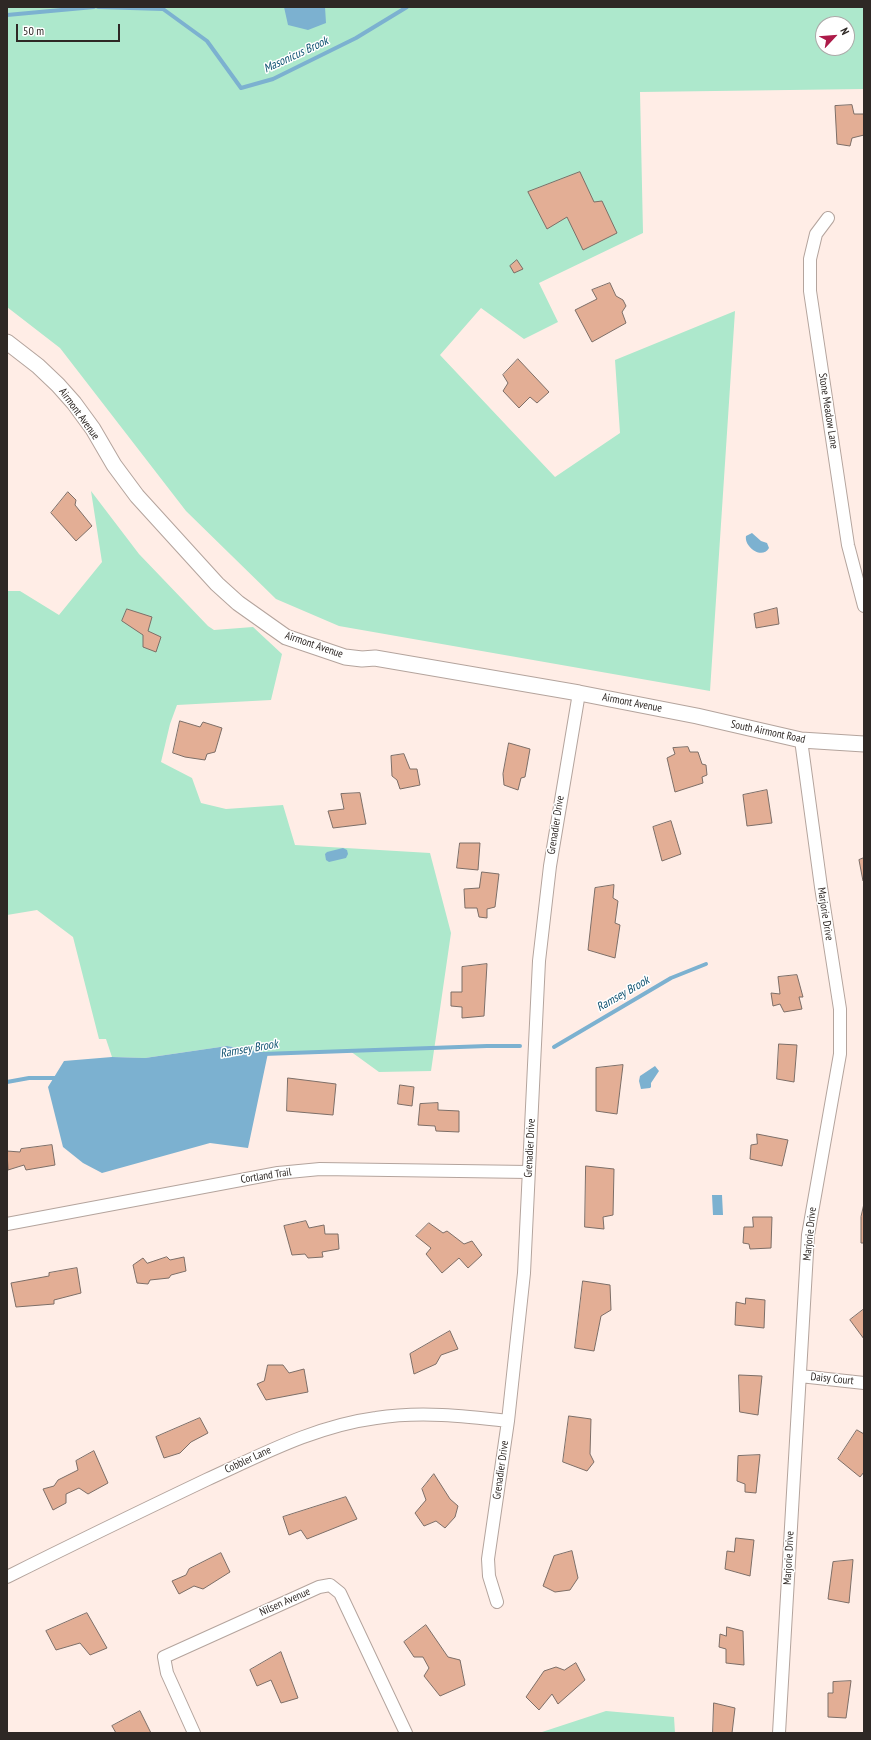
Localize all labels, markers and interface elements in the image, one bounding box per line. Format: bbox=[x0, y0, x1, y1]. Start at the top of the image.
scale bar bbox=[18, 16, 122, 42]
north arrow bbox=[815, 16, 855, 56]
text: 50 m bbox=[23, 23, 44, 38]
text: N bbox=[837, 25, 852, 37]
water label: Masonicus Brook bbox=[261, 34, 331, 76]
street label: Stone Meadow Lane bbox=[815, 372, 841, 450]
street label: Airmont Avenue bbox=[56, 386, 102, 442]
street label: Airmont Avenue bbox=[283, 629, 345, 661]
street label: Airmont Avenue bbox=[601, 691, 663, 715]
street label: South Airmont Road bbox=[730, 718, 806, 746]
street label: Grenadier Drive bbox=[545, 795, 567, 855]
street label: Marjorie Drive bbox=[814, 886, 836, 942]
water label: Ramsey Brook bbox=[594, 973, 652, 1015]
water label: Ramsey Brook bbox=[219, 1037, 279, 1061]
street label: Grenadier Drive bbox=[522, 1118, 538, 1178]
street label: Cortland Trail bbox=[240, 1165, 292, 1187]
street label: Marjorie Drive bbox=[801, 1207, 819, 1261]
street label: Daisy Court bbox=[810, 1370, 854, 1388]
street label: Grenadier Drive bbox=[490, 1440, 512, 1500]
street label: Cobbler Lane bbox=[223, 1444, 273, 1476]
street label: Marjorie Drive bbox=[781, 1531, 797, 1585]
street label: Nilsen Avenue bbox=[258, 1585, 312, 1619]

